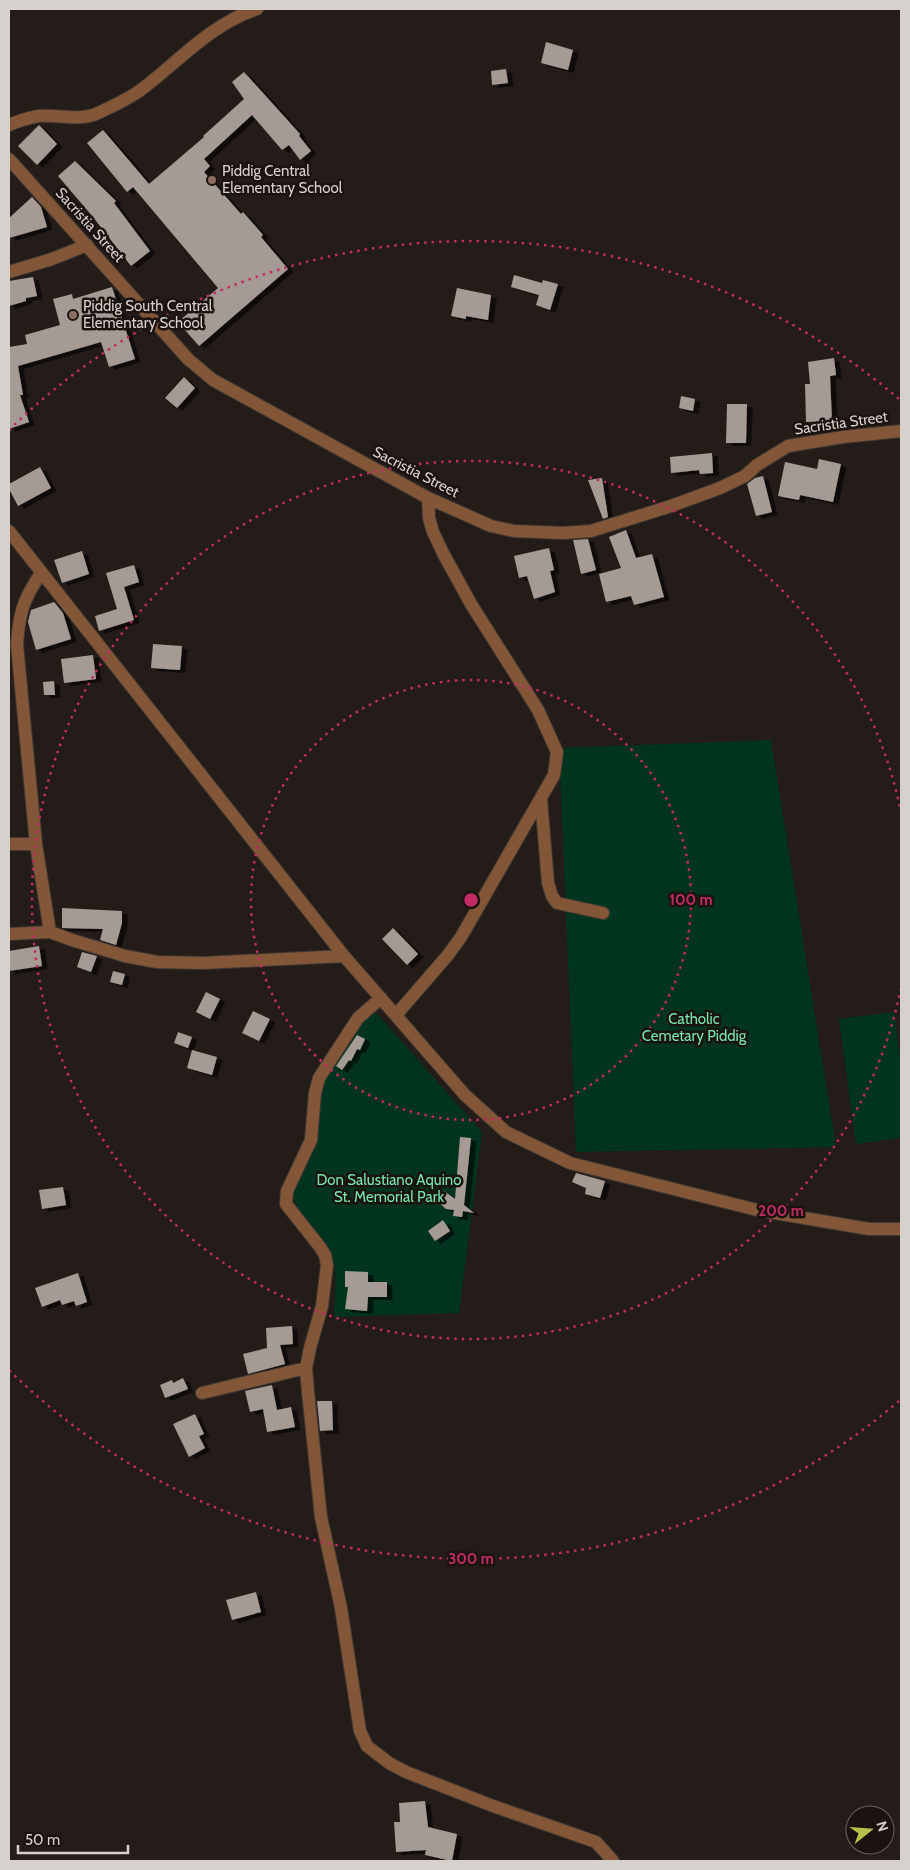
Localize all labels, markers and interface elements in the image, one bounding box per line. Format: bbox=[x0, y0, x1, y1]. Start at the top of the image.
place label: Piddig Central Elementary School bbox=[222, 162, 343, 197]
marker: Piddig Central Elementary School bbox=[206, 174, 218, 186]
street label: Sacristia Street bbox=[52, 184, 128, 266]
place label: Piddig South Central Elementary School bbox=[83, 297, 213, 332]
marker: Piddig South Central Elementary School bbox=[67, 309, 79, 321]
street label: Sacristia Street bbox=[793, 408, 889, 438]
street label: Sacristia Street bbox=[370, 443, 462, 501]
centre of rings bbox=[462, 891, 480, 909]
text: 100 m bbox=[669, 891, 713, 909]
park label: Catholic Cemetary Piddig bbox=[642, 1010, 747, 1045]
park label: Don Salustiano Aquino St. Memorial Park bbox=[317, 1171, 461, 1206]
text: 200 m bbox=[758, 1202, 804, 1220]
text: 300 m bbox=[448, 1550, 494, 1568]
north arrow bbox=[845, 1805, 895, 1855]
text: N bbox=[872, 1819, 892, 1834]
scale bar bbox=[18, 1822, 128, 1854]
text: 50 m bbox=[25, 1831, 60, 1849]

